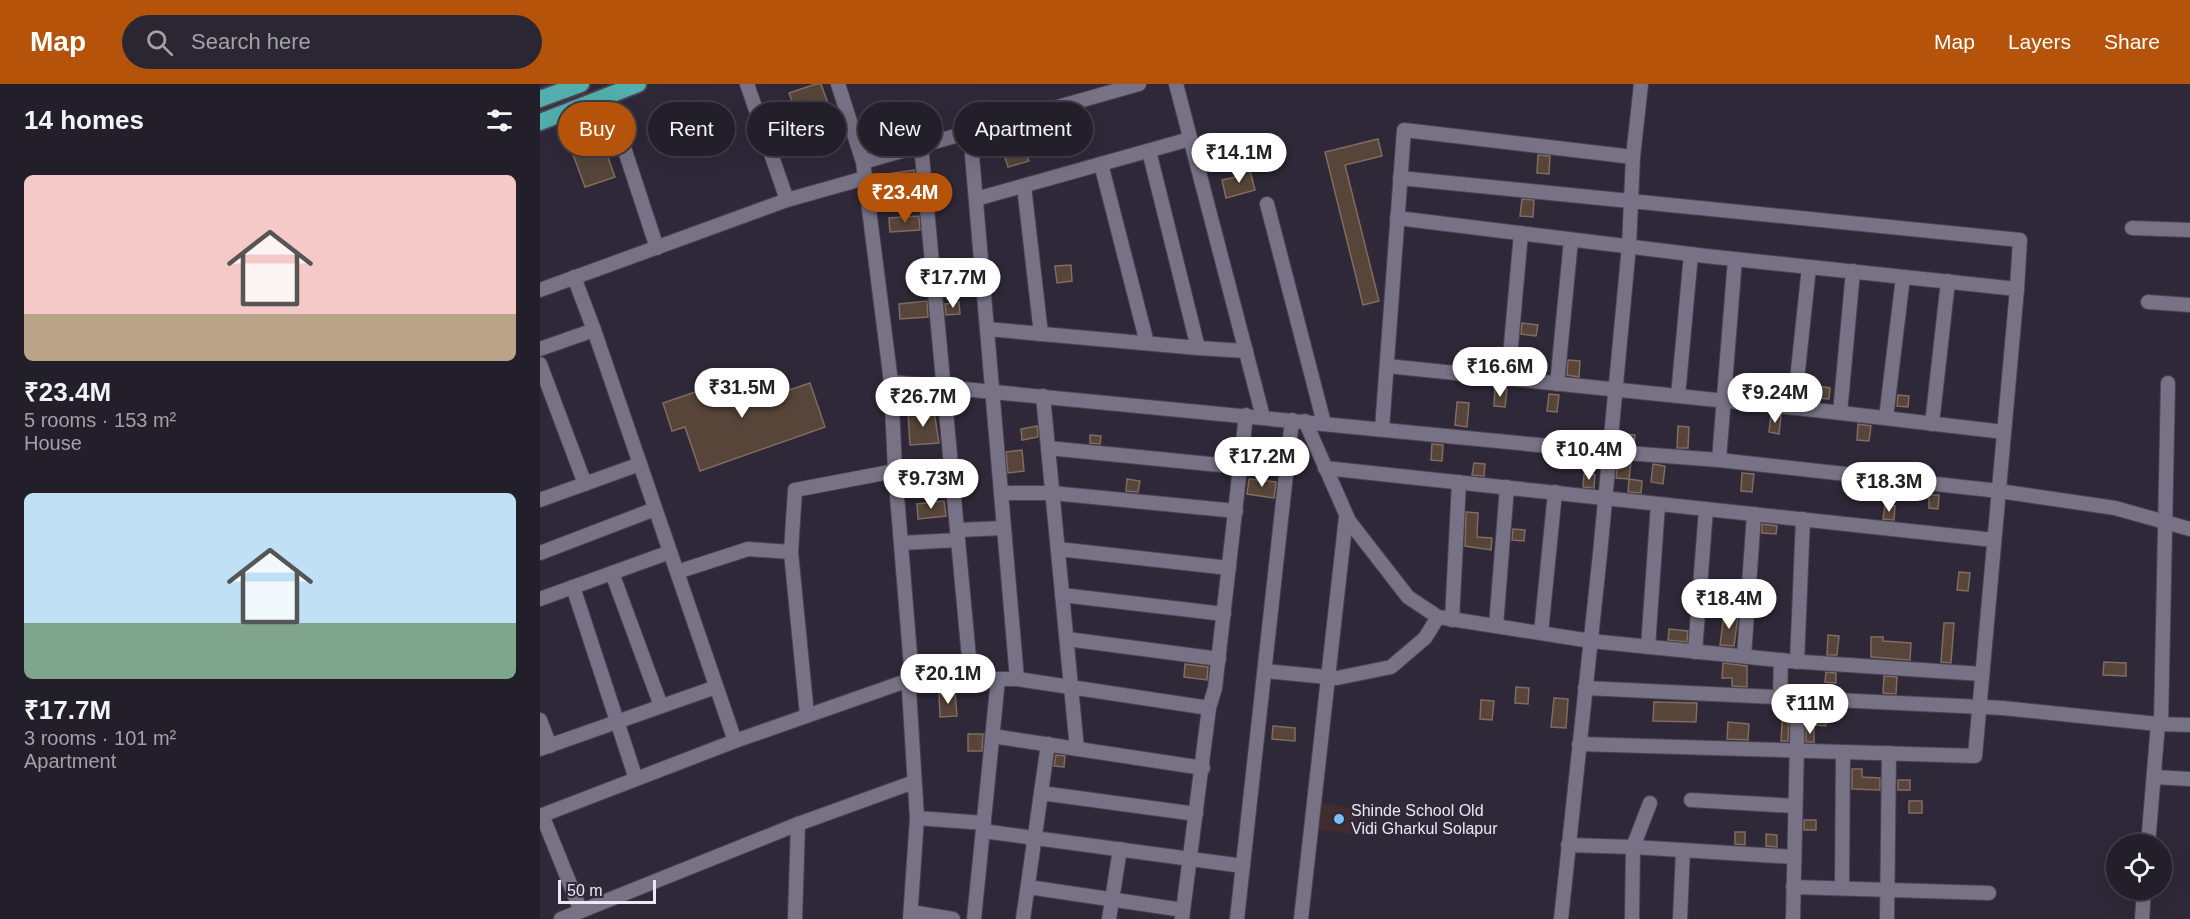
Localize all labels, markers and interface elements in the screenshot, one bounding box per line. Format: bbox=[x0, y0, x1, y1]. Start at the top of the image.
search box bbox=[122, 15, 542, 69]
text: Map bbox=[30, 26, 86, 57]
icon: search bbox=[143, 26, 176, 59]
text: Search here bbox=[191, 29, 311, 54]
text: Map bbox=[1934, 30, 1975, 53]
text: Layers bbox=[2008, 30, 2071, 53]
text: Share bbox=[2104, 30, 2160, 53]
chip: Buy bbox=[558, 102, 636, 156]
chip: Rent bbox=[648, 102, 735, 156]
chip: Filters bbox=[747, 102, 846, 156]
chip: New bbox=[858, 102, 942, 156]
chip: Apartment bbox=[954, 102, 1093, 156]
icon: filters bbox=[483, 104, 516, 137]
text: 14 homes bbox=[24, 105, 144, 135]
pin: ₹14.1M bbox=[1190, 133, 1288, 184]
text: ₹14.1M bbox=[1205, 141, 1273, 163]
pin: ₹23.4M bbox=[856, 173, 954, 224]
text: ₹23.4M bbox=[871, 181, 939, 203]
icon: home bbox=[216, 214, 324, 322]
pin: ₹17.7M bbox=[904, 258, 1002, 309]
text: ₹17.7M bbox=[919, 266, 987, 288]
pin: ₹16.6M bbox=[1451, 347, 1549, 398]
text: ₹16.6M bbox=[1466, 355, 1534, 377]
pin: ₹31.5M bbox=[693, 368, 791, 419]
pin: ₹9.24M bbox=[1726, 373, 1824, 424]
text: ₹31.5M bbox=[708, 376, 776, 398]
text: ₹23.4M bbox=[24, 377, 111, 407]
pin: ₹26.7M bbox=[874, 377, 972, 428]
text: ₹9.24M bbox=[1741, 381, 1809, 403]
text: ₹26.7M bbox=[889, 385, 957, 407]
text: 5 rooms · 153 m² bbox=[24, 409, 176, 431]
pin: ₹10.4M bbox=[1540, 430, 1638, 481]
text: House bbox=[24, 432, 82, 454]
pin: ₹17.2M bbox=[1213, 437, 1311, 488]
text: ₹10.4M bbox=[1555, 438, 1623, 460]
text: ₹17.2M bbox=[1228, 445, 1296, 467]
pin: ₹9.73M bbox=[882, 459, 980, 510]
pin: ₹18.3M bbox=[1840, 462, 1938, 513]
text: ₹9.73M bbox=[897, 467, 965, 489]
text: ₹18.3M bbox=[1855, 470, 1923, 492]
icon: home bbox=[216, 532, 324, 640]
pin: ₹18.4M bbox=[1680, 579, 1778, 630]
text: ₹18.4M bbox=[1695, 587, 1763, 609]
pin: ₹20.1M bbox=[899, 654, 997, 705]
text: ₹20.1M bbox=[914, 662, 982, 684]
pin: ₹11M bbox=[1774, 684, 1846, 735]
text: ₹11M bbox=[1785, 692, 1835, 714]
text: ₹17.7M bbox=[24, 695, 111, 725]
text: 3 rooms · 101 m² bbox=[24, 727, 176, 749]
text: Apartment bbox=[24, 750, 116, 772]
place label: Shinde School Old Vidi Gharkul Solapur bbox=[1351, 802, 1498, 837]
marker: Shinde School Old Vidi Gharkul Solapur bbox=[1332, 812, 1346, 826]
map controls bbox=[2106, 834, 2172, 900]
button: locate bbox=[2106, 834, 2172, 900]
scale bar bbox=[558, 877, 656, 904]
text: 50 m bbox=[567, 882, 603, 899]

